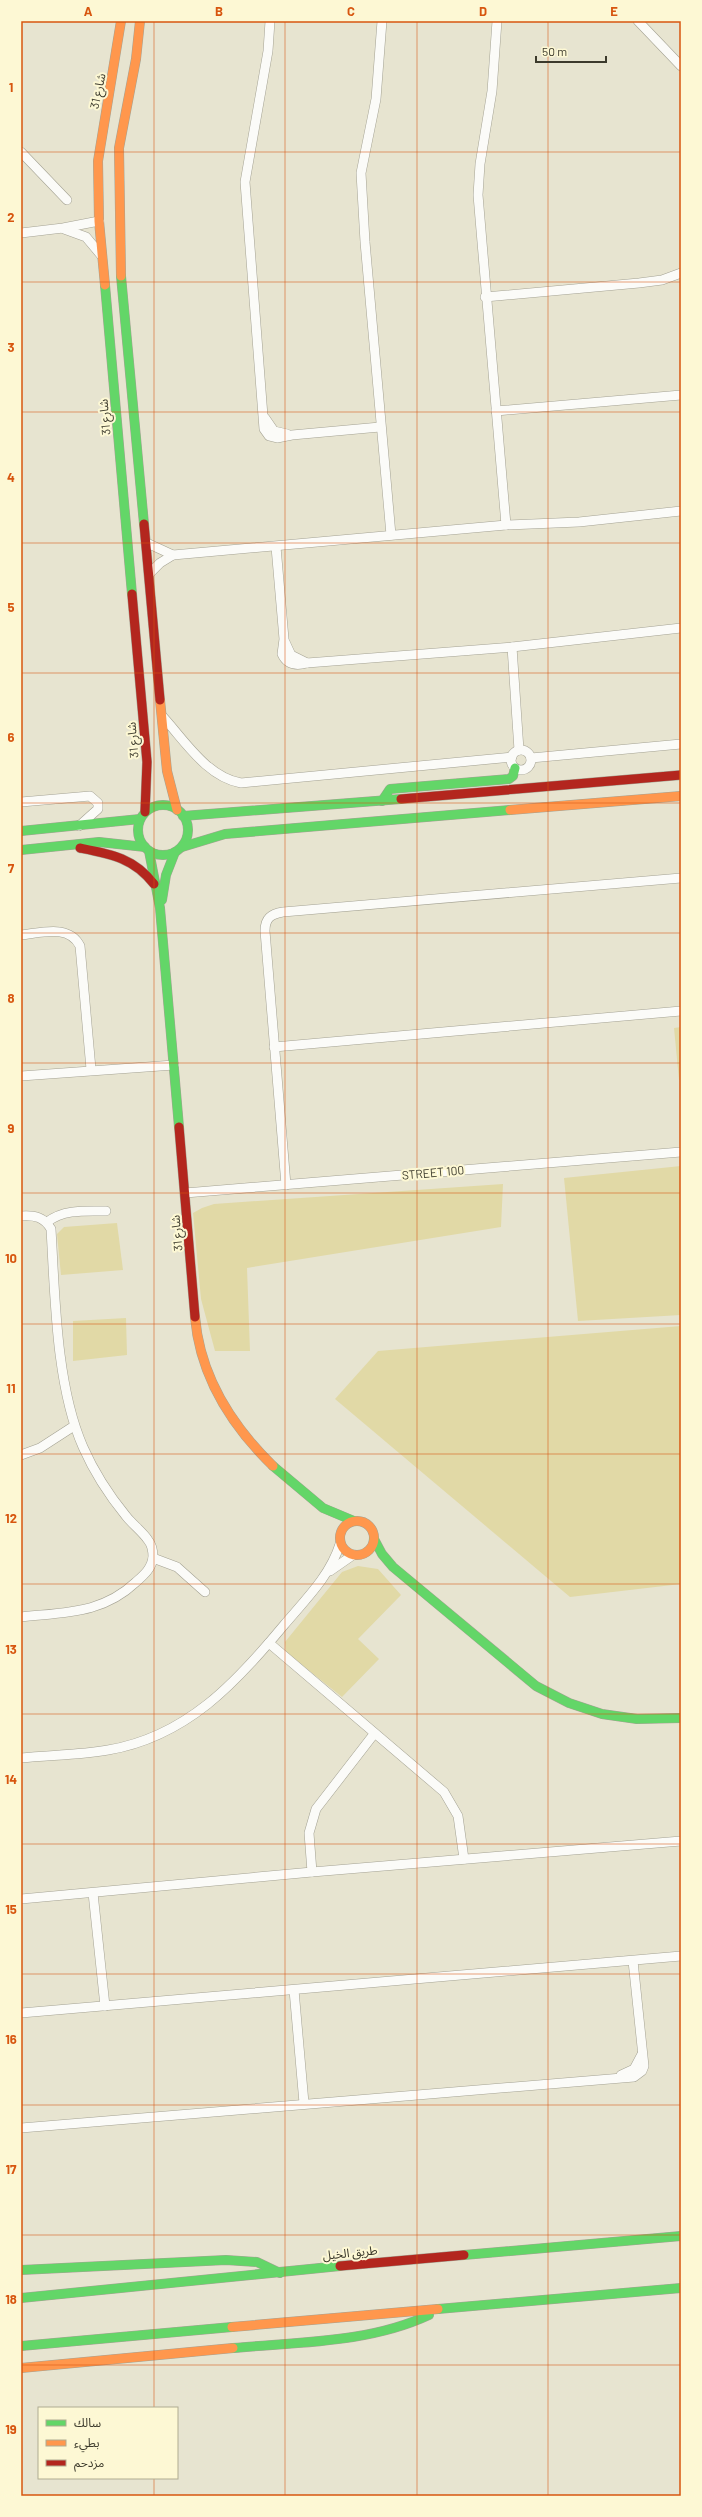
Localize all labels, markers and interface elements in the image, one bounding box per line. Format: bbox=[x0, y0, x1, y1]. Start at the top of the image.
text: A bbox=[84, 3, 93, 19]
text: B bbox=[215, 3, 223, 19]
text: C bbox=[347, 3, 355, 19]
text: D bbox=[479, 3, 487, 19]
text: E bbox=[610, 3, 618, 19]
scale bar bbox=[536, 38, 606, 64]
text: 50 m bbox=[542, 44, 567, 58]
street label: شارع 31 bbox=[86, 72, 111, 111]
text: 1 bbox=[9, 79, 13, 95]
text: 2 bbox=[7, 209, 15, 225]
text: 3 bbox=[7, 339, 15, 355]
street label: شارع 31 bbox=[95, 398, 116, 436]
text: 4 bbox=[7, 469, 15, 485]
text: 5 bbox=[7, 599, 15, 615]
street label: شارع 31 bbox=[123, 721, 144, 759]
text: 6 bbox=[8, 729, 15, 745]
text: 7 bbox=[8, 860, 15, 876]
text: 8 bbox=[7, 990, 15, 1006]
text: 9 bbox=[8, 1120, 15, 1136]
street label: STREET 100 bbox=[401, 1162, 465, 1182]
street label: شارع 31 bbox=[167, 1214, 188, 1252]
text: 10 bbox=[5, 1250, 17, 1266]
text: 11 bbox=[6, 1380, 16, 1396]
text: 12 bbox=[5, 1510, 17, 1526]
text: 13 bbox=[5, 1641, 17, 1657]
text: 14 bbox=[5, 1771, 17, 1787]
text: 15 bbox=[5, 1901, 17, 1917]
text: 16 bbox=[5, 2031, 17, 2047]
text: 17 bbox=[5, 2161, 17, 2177]
street label: طريق الخيل bbox=[322, 2242, 378, 2264]
text: 18 bbox=[5, 2291, 17, 2307]
legend bbox=[38, 2407, 178, 2479]
text: سالك bbox=[74, 2415, 101, 2429]
text: 19 bbox=[5, 2421, 17, 2437]
text: بطيء bbox=[74, 2435, 100, 2453]
text: مزدحم bbox=[74, 2455, 104, 2472]

